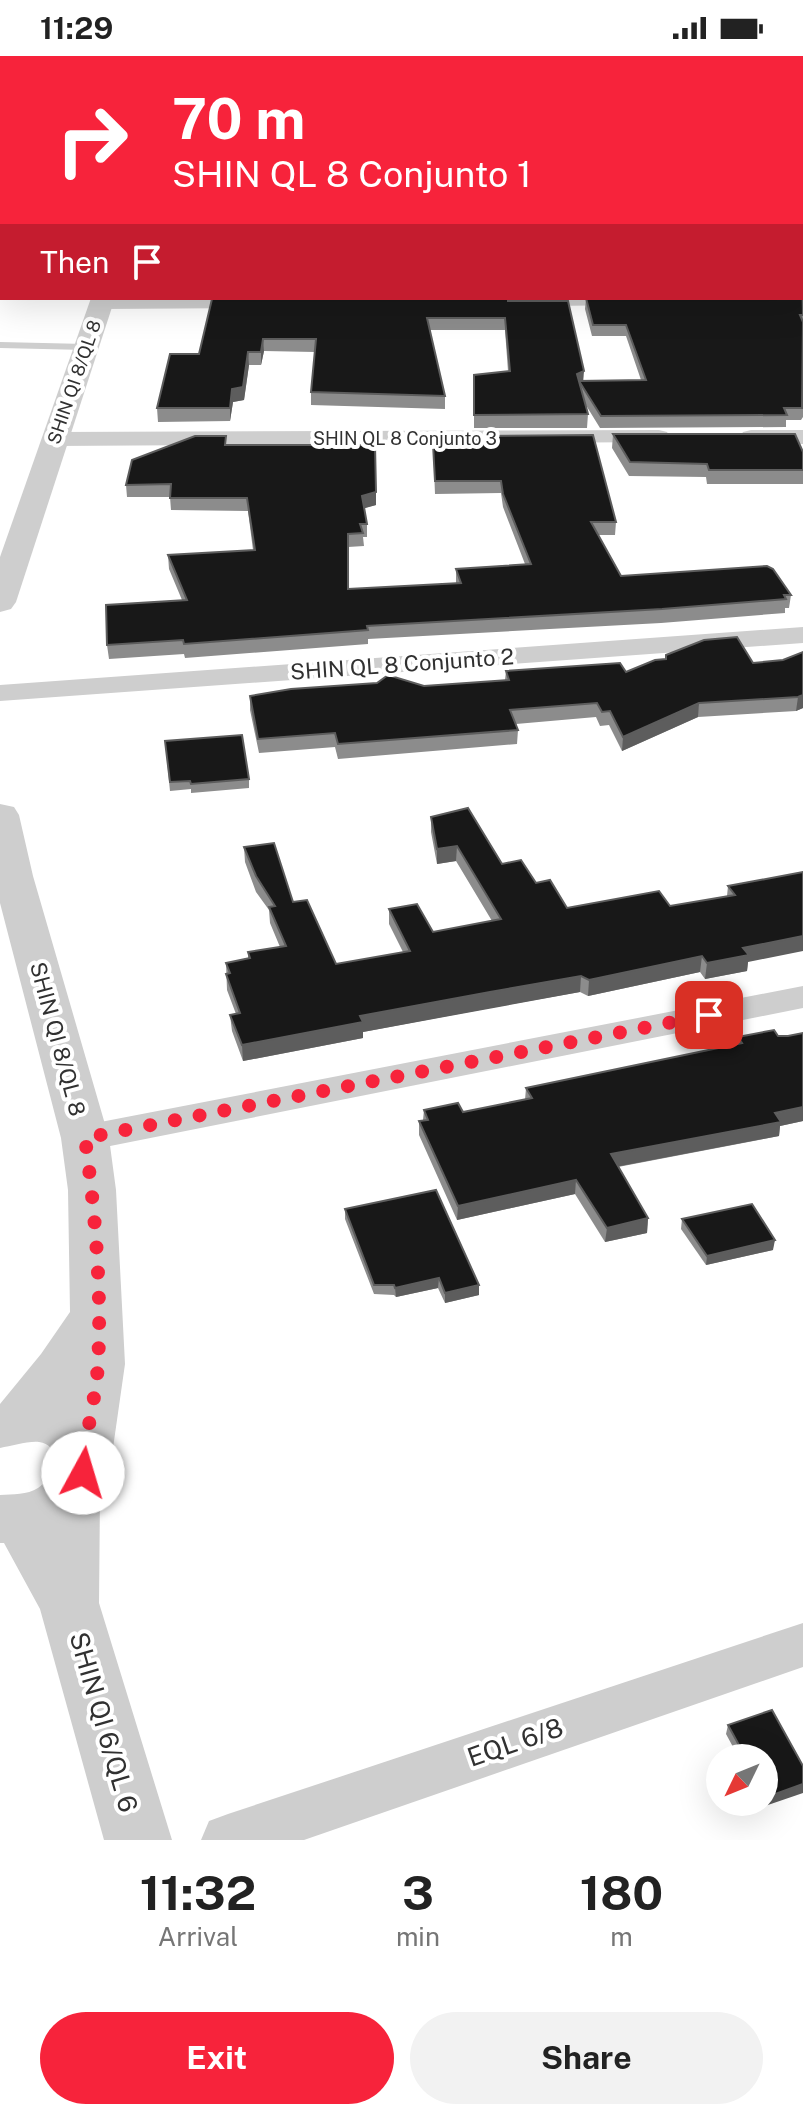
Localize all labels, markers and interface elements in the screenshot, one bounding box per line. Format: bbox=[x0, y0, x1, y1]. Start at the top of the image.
text: 11:29 bbox=[40, 10, 113, 46]
text: 70 m bbox=[172, 86, 305, 152]
icon: right bbox=[40, 88, 144, 192]
text: SHIN QL 8 Conjunto 1 bbox=[172, 153, 532, 195]
icon: arrive bbox=[125, 240, 169, 284]
text: Then bbox=[40, 244, 109, 280]
street label: SHIN QI 8/QL 8 bbox=[43, 317, 105, 447]
street label: SHIN QL 8 Conjunto 3 bbox=[313, 428, 497, 449]
street label: SHIN QL 8 Conjunto 2 bbox=[289, 643, 515, 685]
street label: SHIN QI 8/QL 8 bbox=[25, 959, 91, 1119]
pin bbox=[675, 981, 743, 1049]
icon: arrive bbox=[687, 993, 731, 1037]
position arrow bbox=[41, 1431, 125, 1515]
street label: SHIN QI 6/QL 6 bbox=[63, 1628, 145, 1816]
street label: EQL 6/8 bbox=[463, 1711, 567, 1773]
north arrow bbox=[706, 1744, 778, 1816]
map controls bbox=[706, 1744, 778, 1816]
text: 11:32 bbox=[140, 1864, 256, 1921]
text: 3 bbox=[402, 1864, 434, 1921]
text: 180 bbox=[580, 1864, 663, 1921]
text: Arrival bbox=[158, 1921, 238, 1952]
text: min bbox=[396, 1921, 440, 1952]
text: m bbox=[610, 1921, 633, 1952]
button: Exit bbox=[40, 2012, 394, 2104]
button: Share bbox=[410, 2012, 763, 2104]

